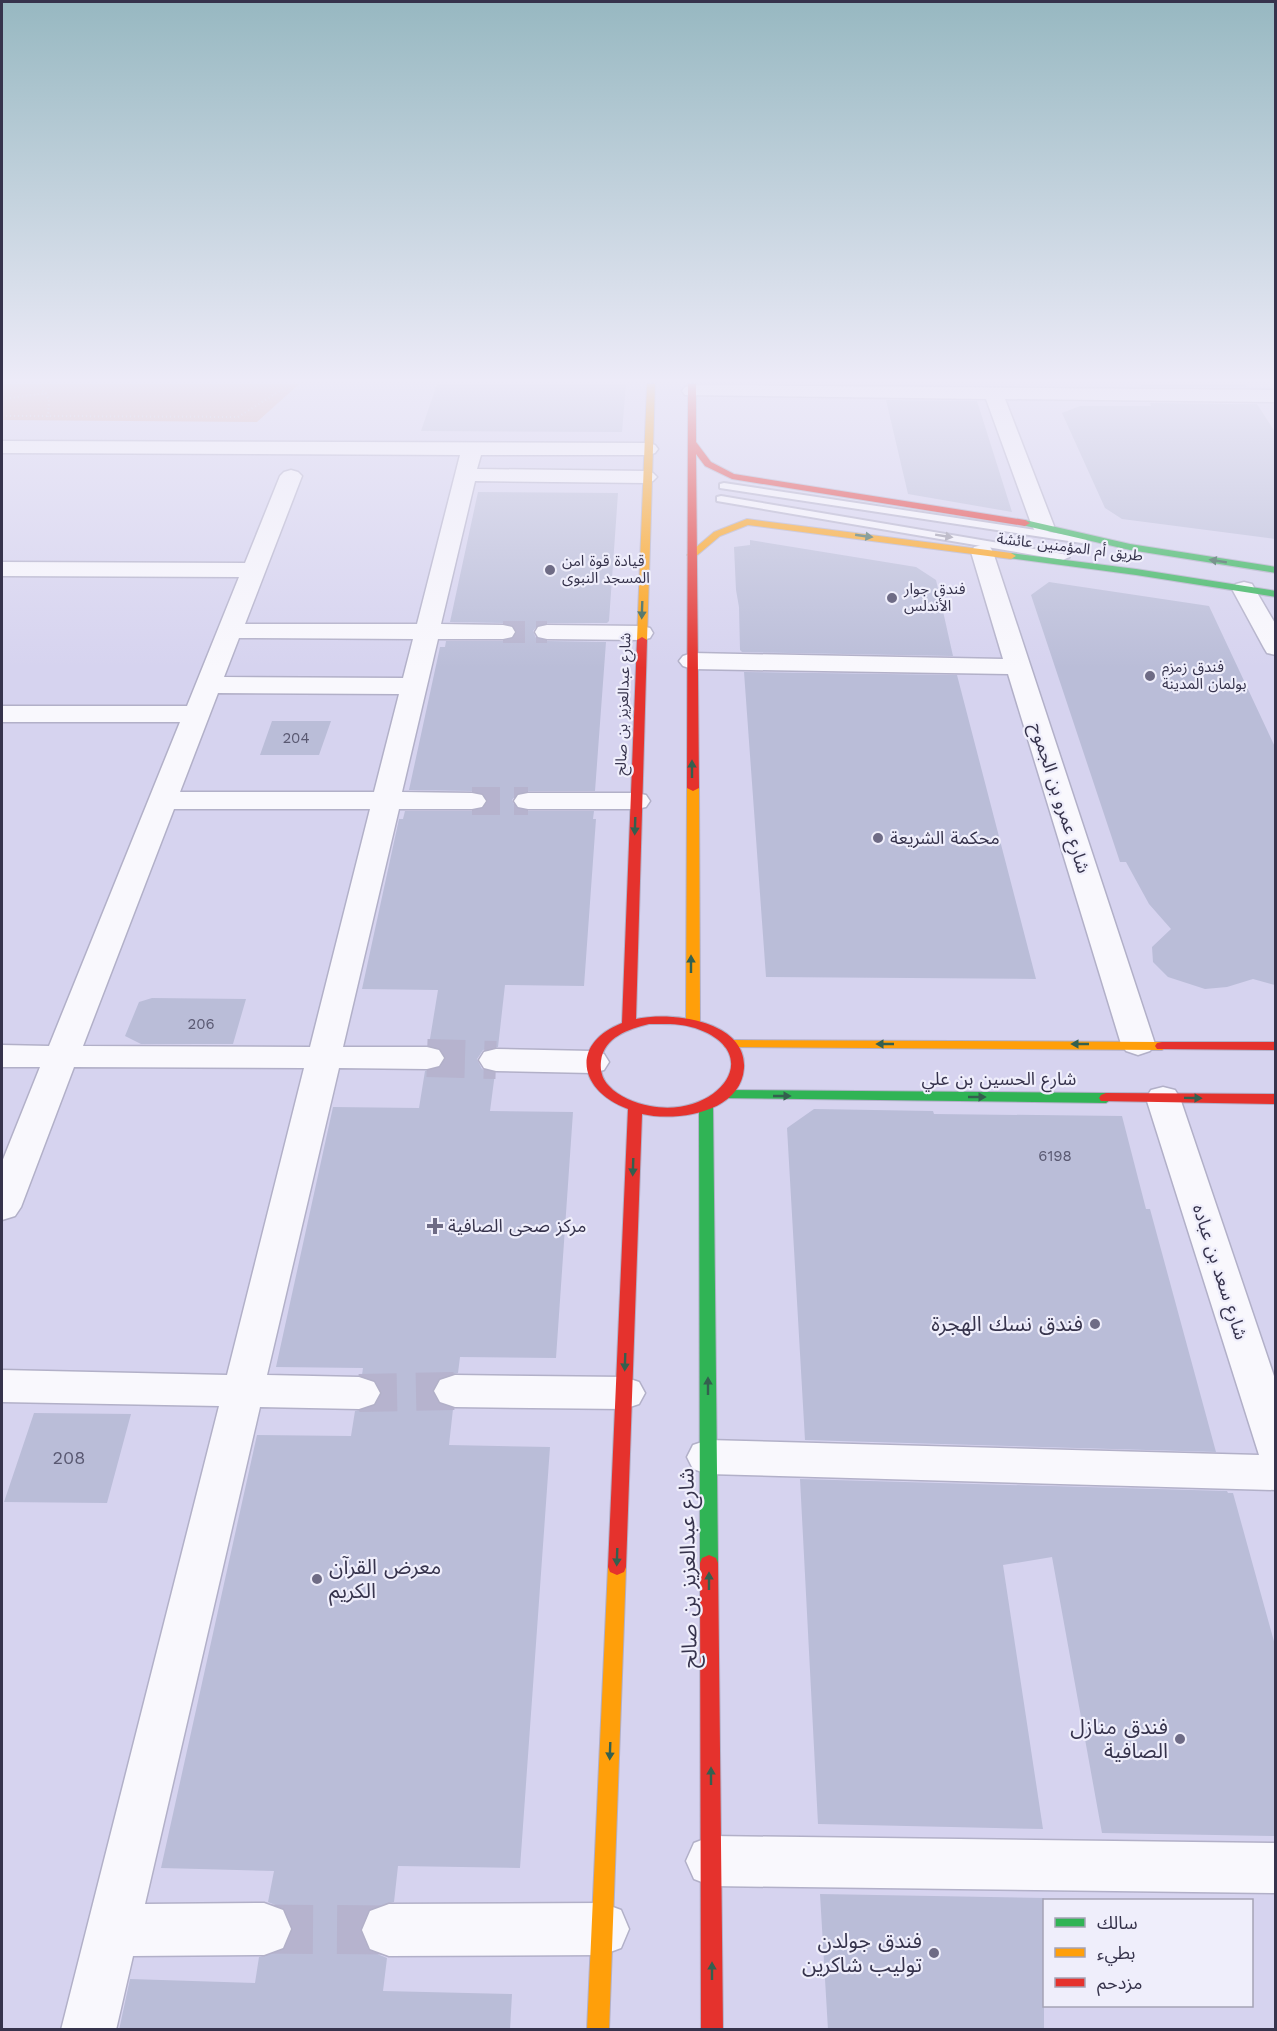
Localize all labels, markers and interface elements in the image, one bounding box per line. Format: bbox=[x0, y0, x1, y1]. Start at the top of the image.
street label: طريق أم المؤمنين عائشة bbox=[996, 529, 1144, 567]
one-way arrow bbox=[855, 531, 874, 541]
one-way arrow bbox=[935, 532, 954, 541]
place label: قيادة قوة امن المسجد النبوى bbox=[562, 552, 650, 587]
one-way arrow bbox=[1208, 556, 1227, 565]
marker: قيادة قوة امن المسجد النبوى bbox=[543, 563, 557, 577]
place label: فندق جوار الأندلس bbox=[903, 580, 966, 615]
marker: فندق جوار الأندلس bbox=[885, 591, 899, 605]
one-way arrow bbox=[638, 601, 647, 620]
street label: شارع عبدالعزيز بن صالح bbox=[612, 632, 637, 776]
place label: فندق زمزم بولمان المدينة bbox=[1162, 658, 1246, 693]
marker: فندق زمزم بولمان المدينة bbox=[1143, 669, 1157, 683]
street label: شارع عمرو بن الجموح bbox=[1022, 720, 1095, 877]
house number: 204 bbox=[282, 729, 310, 747]
one-way arrow bbox=[687, 760, 697, 779]
one-way arrow bbox=[631, 817, 640, 836]
place label: محكمة الشريعة bbox=[890, 827, 1000, 849]
marker: محكمة الشريعة bbox=[871, 831, 885, 845]
one-way arrow bbox=[686, 955, 696, 974]
house number: 206 bbox=[187, 1015, 215, 1033]
one-way arrow bbox=[875, 1039, 894, 1049]
one-way arrow bbox=[1070, 1039, 1089, 1049]
street label: شارع الحسين بن علي bbox=[922, 1068, 1076, 1093]
one-way arrow bbox=[772, 1091, 791, 1100]
one-way arrow bbox=[967, 1092, 986, 1102]
one-way arrow bbox=[1183, 1093, 1202, 1103]
house number: 6198 bbox=[1038, 1147, 1072, 1165]
one-way arrow bbox=[628, 1157, 637, 1176]
street label: شارع سعد بن عباده bbox=[1185, 1202, 1252, 1343]
place label: مركز صحى الصافية bbox=[448, 1215, 586, 1237]
marker: مركز صحى الصافية bbox=[426, 1217, 444, 1235]
place label: فندق نسك الهجرة bbox=[931, 1311, 1083, 1336]
marker: فندق نسك الهجرة bbox=[1088, 1317, 1102, 1331]
one-way arrow bbox=[620, 1352, 630, 1371]
one-way arrow bbox=[703, 1377, 713, 1396]
house number: 208 bbox=[53, 1447, 85, 1468]
street label: شارع عبدالعزيز بن صالح bbox=[673, 1468, 705, 1668]
one-way arrow bbox=[613, 1547, 622, 1566]
place label: معرض القرآن الكريم bbox=[329, 1554, 441, 1606]
marker: معرض القرآن الكريم bbox=[310, 1572, 324, 1586]
one-way arrow bbox=[705, 1572, 714, 1591]
place label: فندق منازل الصافية bbox=[1070, 1714, 1168, 1763]
marker: فندق منازل الصافية bbox=[1173, 1732, 1187, 1746]
one-way arrow bbox=[605, 1742, 614, 1761]
one-way arrow bbox=[706, 1767, 716, 1786]
legend bbox=[1043, 1899, 1253, 2007]
text: سالك bbox=[1097, 1912, 1138, 1933]
place label: فندق جولدن توليب شاكرين bbox=[802, 1928, 922, 1977]
text: بطيء bbox=[1097, 1942, 1135, 1966]
marker: فندق جولدن توليب شاكرين bbox=[927, 1946, 941, 1960]
one-way arrow bbox=[707, 1962, 717, 1981]
text: مزدحم bbox=[1097, 1972, 1142, 1996]

